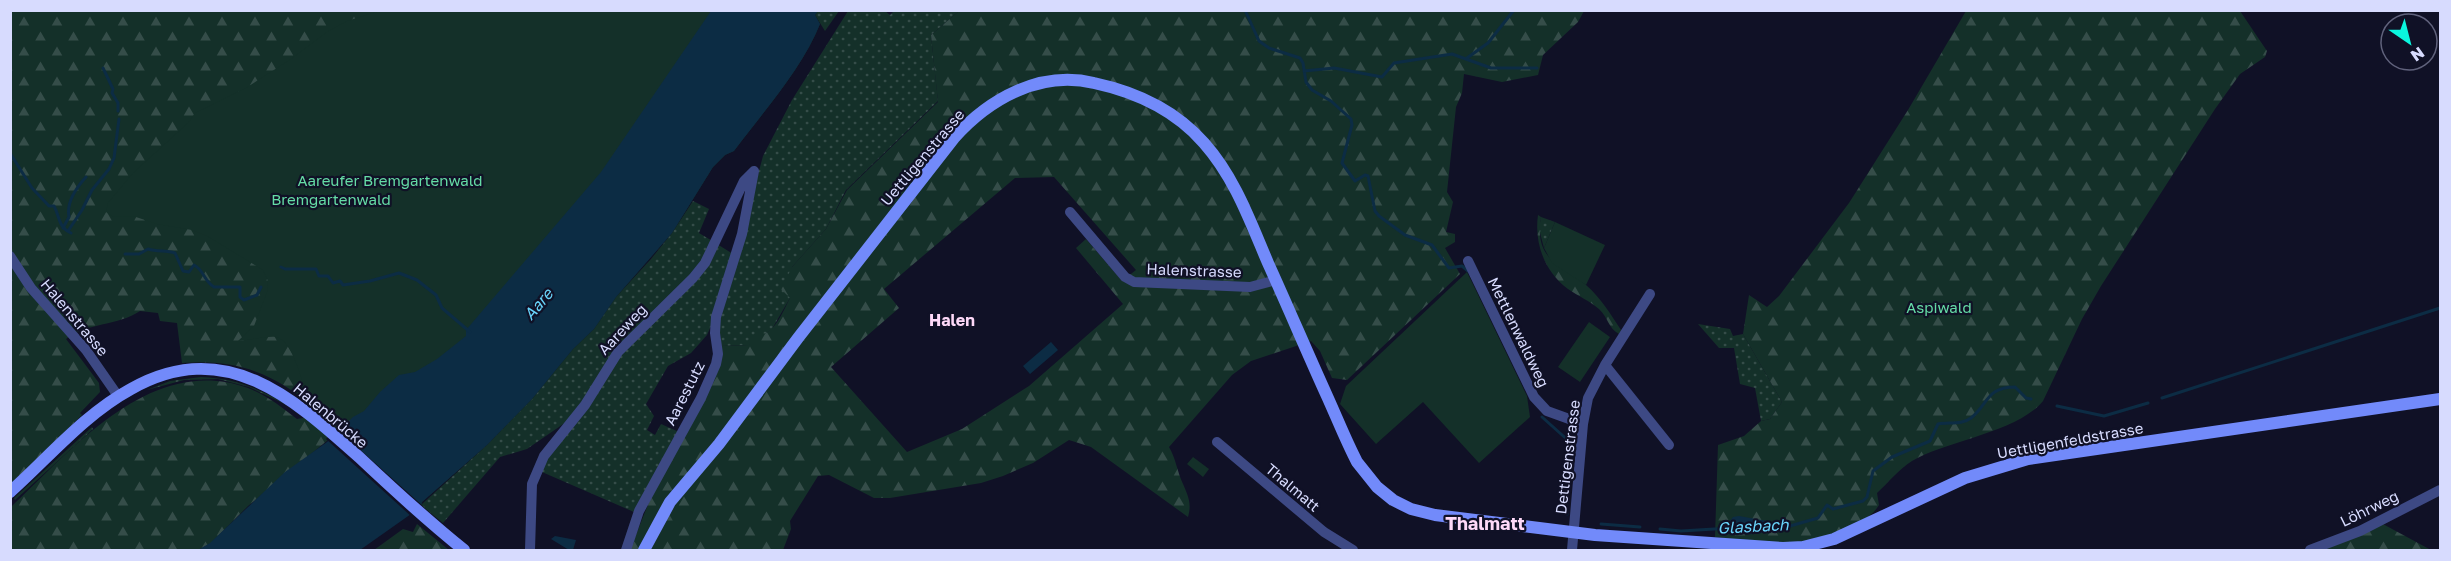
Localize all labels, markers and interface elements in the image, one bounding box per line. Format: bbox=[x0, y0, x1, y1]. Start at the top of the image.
north arrow bbox=[2379, 12, 2439, 72]
text: N bbox=[2407, 43, 2428, 66]
street label: Uettligenstrasse bbox=[876, 105, 968, 209]
park label: Aareufer Bremgartenwald bbox=[297, 171, 483, 189]
park label: Bremgartenwald bbox=[271, 190, 391, 208]
street label: Halenstrasse bbox=[1146, 259, 1242, 281]
street label: Mettlenwaldweg bbox=[1485, 274, 1553, 390]
street label: Halenstrasse bbox=[38, 275, 113, 359]
water label: Aare bbox=[519, 283, 558, 324]
park label: Aspiwald bbox=[1906, 298, 1972, 316]
street label: Aareweg bbox=[594, 300, 650, 358]
district label: Halen bbox=[929, 310, 975, 330]
street label: Aarestutz bbox=[660, 357, 708, 428]
street label: Halenbrücke bbox=[290, 379, 372, 452]
street label: Dettigenstrasse bbox=[1551, 399, 1583, 515]
street label: Uettligenfeldstrasse bbox=[1996, 418, 2145, 462]
street label: Thalmatt bbox=[1262, 459, 1324, 515]
street label: Löhrweg bbox=[2337, 486, 2401, 530]
district label: Thalmatt bbox=[1445, 512, 1525, 534]
water label: Glasbach bbox=[1717, 514, 1790, 538]

